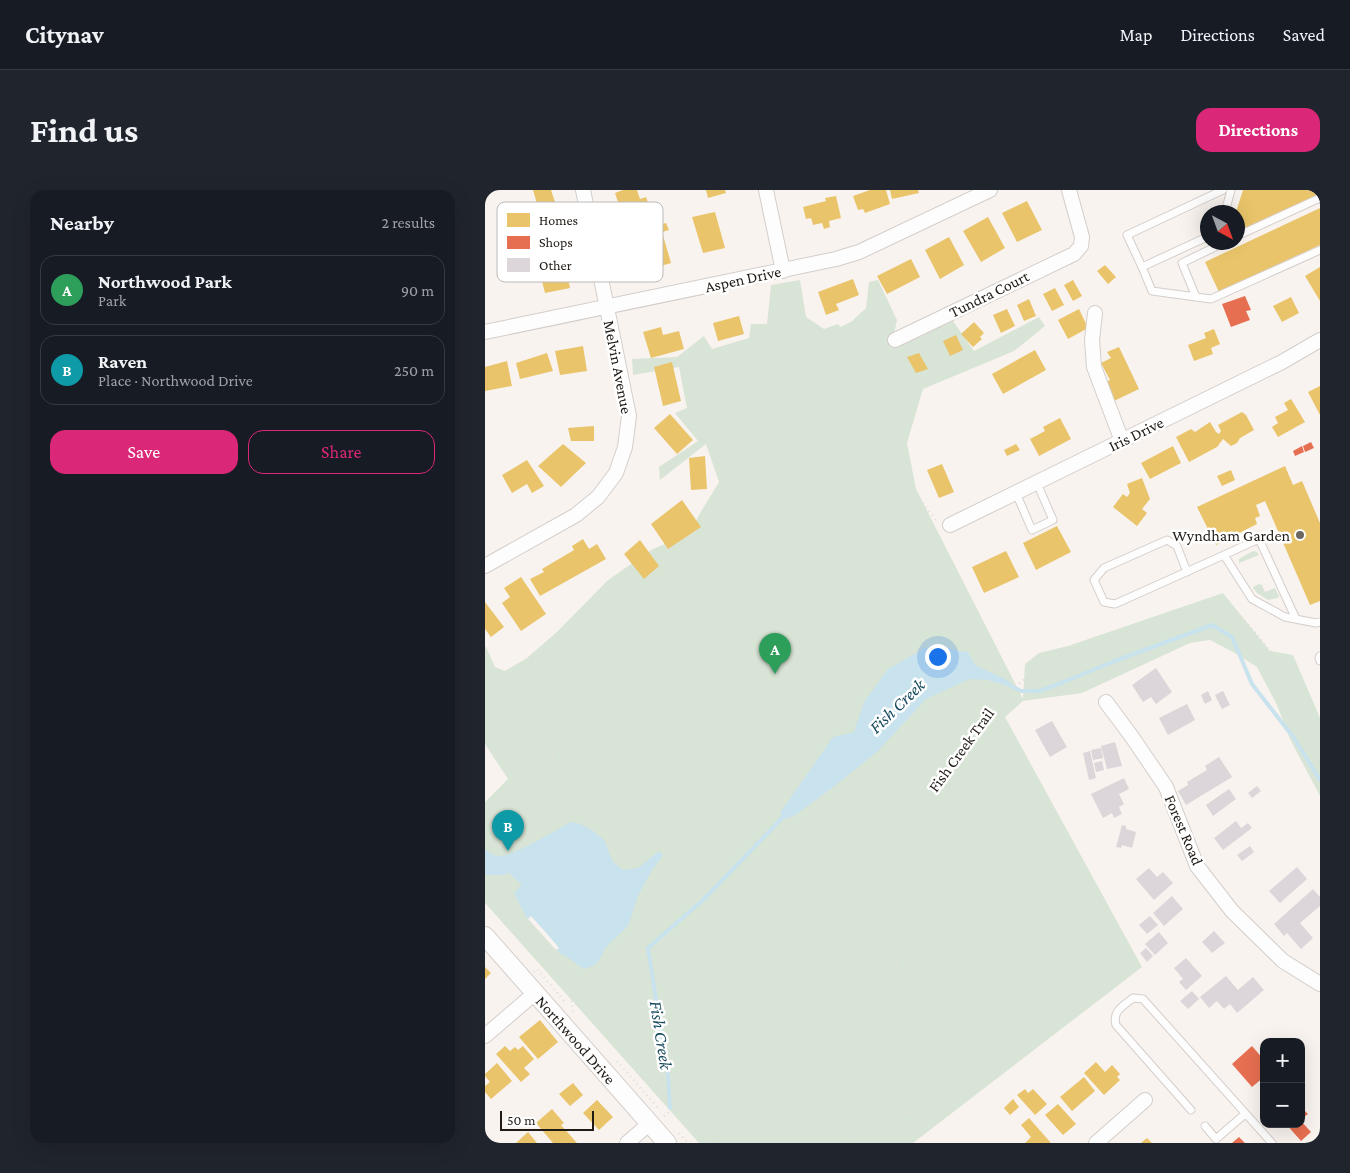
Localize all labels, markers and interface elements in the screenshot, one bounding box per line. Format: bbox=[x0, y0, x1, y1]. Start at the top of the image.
text: Citynav bbox=[25, 21, 104, 48]
text: Map bbox=[1120, 25, 1152, 45]
text: Directions bbox=[1180, 25, 1255, 45]
text: Saved bbox=[1283, 25, 1325, 45]
button: Directions bbox=[1196, 108, 1320, 152]
text: Find us bbox=[30, 111, 138, 150]
legend bbox=[497, 202, 663, 282]
north arrow bbox=[1200, 205, 1245, 250]
text: Nearby bbox=[50, 211, 114, 235]
text: Homes bbox=[539, 212, 578, 228]
text: 2 results bbox=[382, 214, 435, 231]
text: Shops bbox=[539, 234, 573, 250]
text: Other bbox=[539, 257, 572, 273]
street label: Aspen Drive bbox=[703, 263, 783, 296]
street label: Tundra Court bbox=[946, 267, 1032, 321]
text: Northwood Park bbox=[98, 271, 232, 292]
text: A bbox=[62, 282, 72, 299]
text: 90 m bbox=[401, 282, 434, 299]
text: Park bbox=[98, 292, 126, 309]
street label: Melvin Avenue bbox=[601, 319, 635, 415]
text: Raven bbox=[98, 351, 147, 372]
text: B bbox=[62, 362, 72, 379]
text: 250 m bbox=[394, 362, 434, 379]
text: Place · Northwood Drive bbox=[98, 372, 253, 389]
street label: Iris Drive bbox=[1106, 413, 1166, 455]
button: Save bbox=[50, 430, 238, 474]
button: Share bbox=[248, 430, 435, 474]
place label: Wyndham Garden bbox=[1172, 527, 1290, 545]
marker: Wyndham Garden bbox=[1294, 529, 1306, 541]
pin: A bbox=[759, 633, 791, 674]
your location bbox=[925, 644, 951, 670]
water label: Fish Creek bbox=[865, 674, 930, 737]
street label: Fish Creek Trail bbox=[925, 705, 997, 795]
street label: Forest Road bbox=[1162, 792, 1207, 868]
pin: B bbox=[492, 810, 524, 851]
street label: Northwood Drive bbox=[533, 992, 619, 1087]
water label: Fish Creek bbox=[646, 999, 676, 1072]
map controls bbox=[1260, 1038, 1305, 1128]
button: + bbox=[1260, 1038, 1305, 1083]
button: − bbox=[1260, 1083, 1305, 1128]
scale bar bbox=[500, 1108, 594, 1131]
text: 50 m bbox=[507, 1112, 535, 1128]

